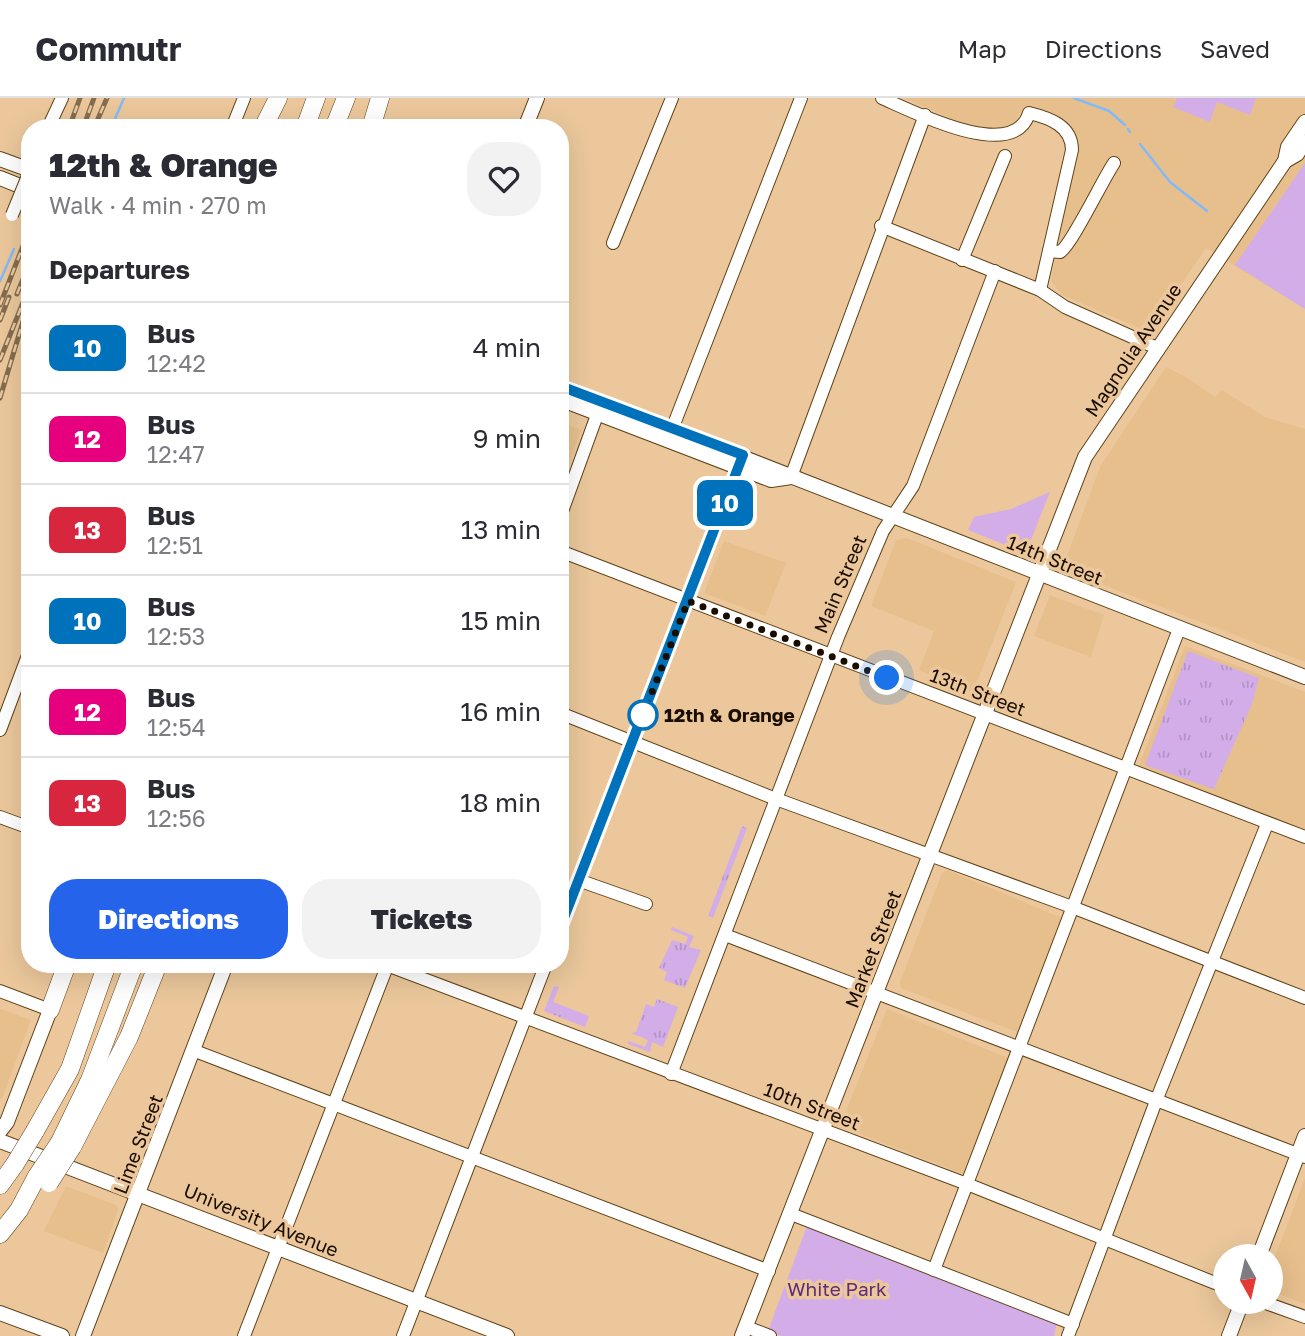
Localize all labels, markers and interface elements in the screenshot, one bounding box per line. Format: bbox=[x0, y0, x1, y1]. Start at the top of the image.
text: Commutr bbox=[35, 29, 182, 68]
text: Map bbox=[958, 34, 1007, 63]
text: Directions bbox=[1045, 34, 1162, 63]
text: Saved bbox=[1200, 34, 1270, 63]
button: heart bbox=[467, 142, 541, 216]
text: 12th & Orange bbox=[49, 145, 278, 184]
text: Walk · 4 min · 270 m bbox=[49, 191, 267, 219]
text: Departures bbox=[49, 254, 190, 285]
street label: Magnolia Avenue bbox=[1080, 279, 1186, 421]
text: Bus bbox=[147, 318, 195, 349]
text: 4 min bbox=[473, 332, 541, 363]
text: 10 bbox=[74, 333, 101, 362]
text: 12:42 bbox=[147, 349, 206, 377]
text: Bus bbox=[147, 409, 195, 440]
text: 9 min bbox=[473, 423, 541, 454]
text: 12 bbox=[74, 424, 101, 453]
text: 12:47 bbox=[147, 440, 205, 468]
line badge: 10 bbox=[694, 480, 756, 526]
text: 10 bbox=[711, 488, 739, 517]
text: Bus bbox=[147, 500, 195, 531]
text: 13 min bbox=[461, 514, 541, 545]
text: 13 bbox=[74, 515, 101, 544]
street label: 14th Street bbox=[1004, 530, 1106, 589]
text: 12:51 bbox=[147, 531, 203, 559]
street label: Main Street bbox=[808, 531, 871, 637]
text: Bus bbox=[147, 591, 195, 622]
text: 15 min bbox=[461, 605, 541, 636]
text: 10 bbox=[74, 606, 101, 635]
text: 12:53 bbox=[147, 622, 205, 650]
your location bbox=[869, 660, 904, 695]
street label: 13th Street bbox=[927, 663, 1029, 720]
text: Bus bbox=[147, 682, 195, 713]
text: 16 min bbox=[460, 696, 541, 727]
text: 12 bbox=[74, 697, 101, 726]
marker: 12th & Orange bbox=[628, 700, 658, 730]
place label: 12th & Orange bbox=[664, 703, 795, 726]
text: 12:54 bbox=[147, 713, 206, 741]
text: Bus bbox=[147, 773, 195, 804]
text: 18 min bbox=[460, 787, 541, 818]
text: 13 bbox=[74, 788, 101, 817]
text: 12:56 bbox=[147, 804, 206, 832]
button: Directions bbox=[49, 879, 288, 959]
button: Tickets bbox=[302, 879, 541, 959]
street label: Market Street bbox=[839, 887, 906, 1011]
street label: 10th Street bbox=[761, 1077, 864, 1134]
street label: Lime Street bbox=[108, 1091, 167, 1197]
street label: University Avenue bbox=[180, 1178, 342, 1261]
north arrow bbox=[1213, 1244, 1283, 1314]
map controls bbox=[1213, 1244, 1283, 1314]
park label: White Park bbox=[787, 1277, 887, 1300]

